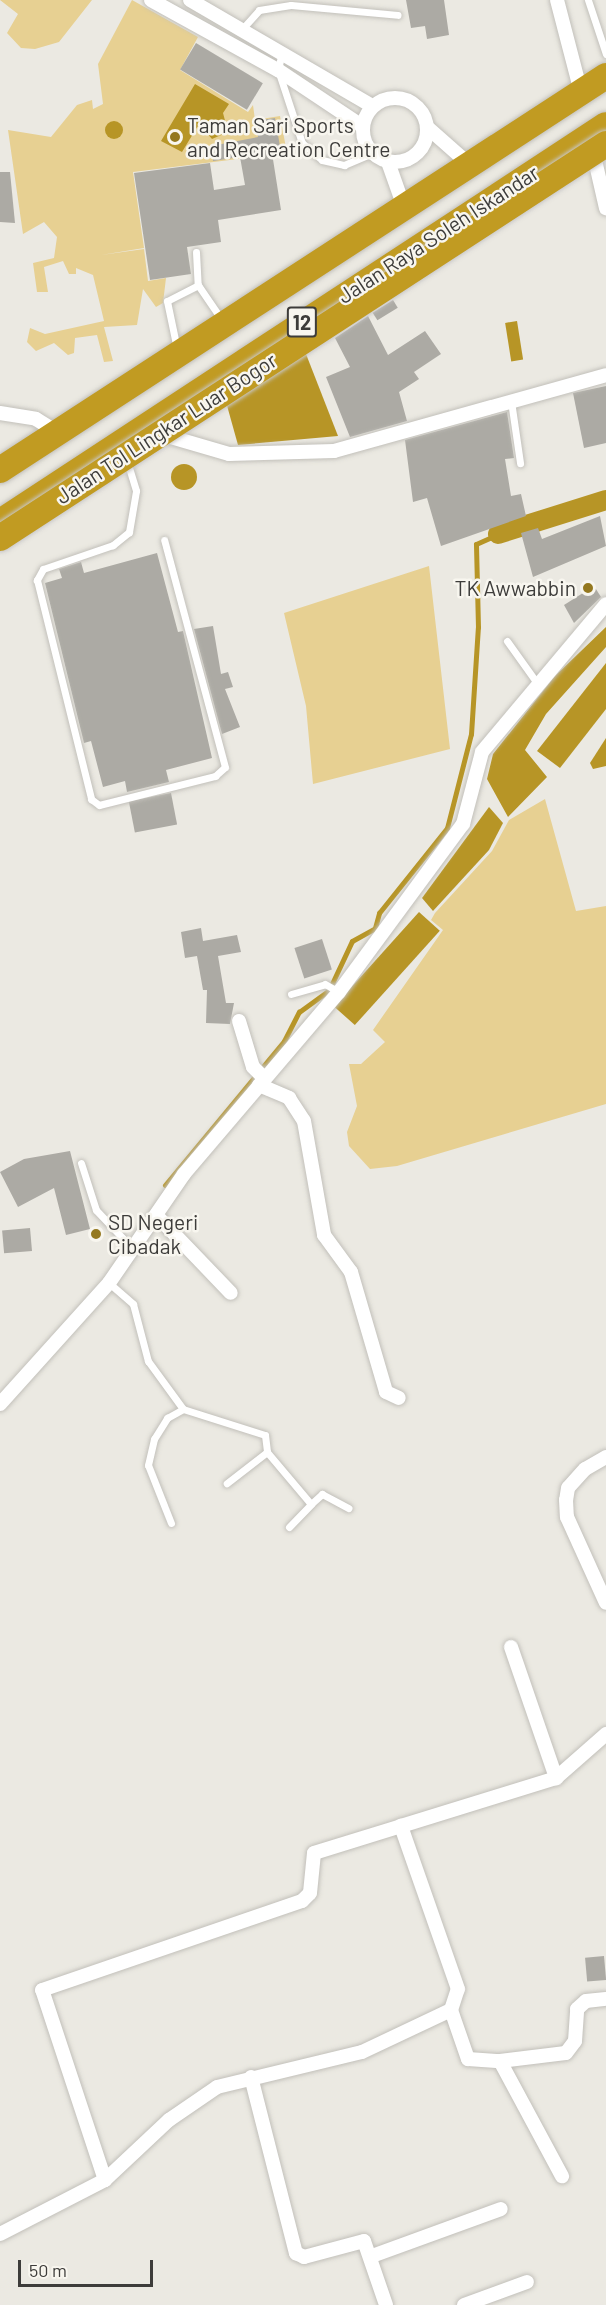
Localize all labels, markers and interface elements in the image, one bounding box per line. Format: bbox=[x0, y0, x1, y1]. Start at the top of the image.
place label: Taman Sari Sports and Recreation Centre bbox=[187, 112, 390, 162]
marker: Taman Sari Sports and Recreation Centre bbox=[168, 130, 182, 144]
street label: Jalan Raya Soleh Iskandar bbox=[333, 160, 543, 308]
road number: 12 bbox=[286, 305, 318, 339]
street label: Jalan Tol Lingkar Luar Bogor bbox=[51, 347, 281, 509]
place label: TK Awwabbin bbox=[454, 575, 576, 601]
marker: TK Awwabbin bbox=[581, 581, 595, 595]
place label: SD Negeri Cibadak bbox=[108, 1209, 198, 1259]
marker: SD Negeri Cibadak bbox=[89, 1227, 103, 1241]
scale bar bbox=[21, 2248, 156, 2286]
text: 50 m bbox=[29, 2259, 67, 2281]

